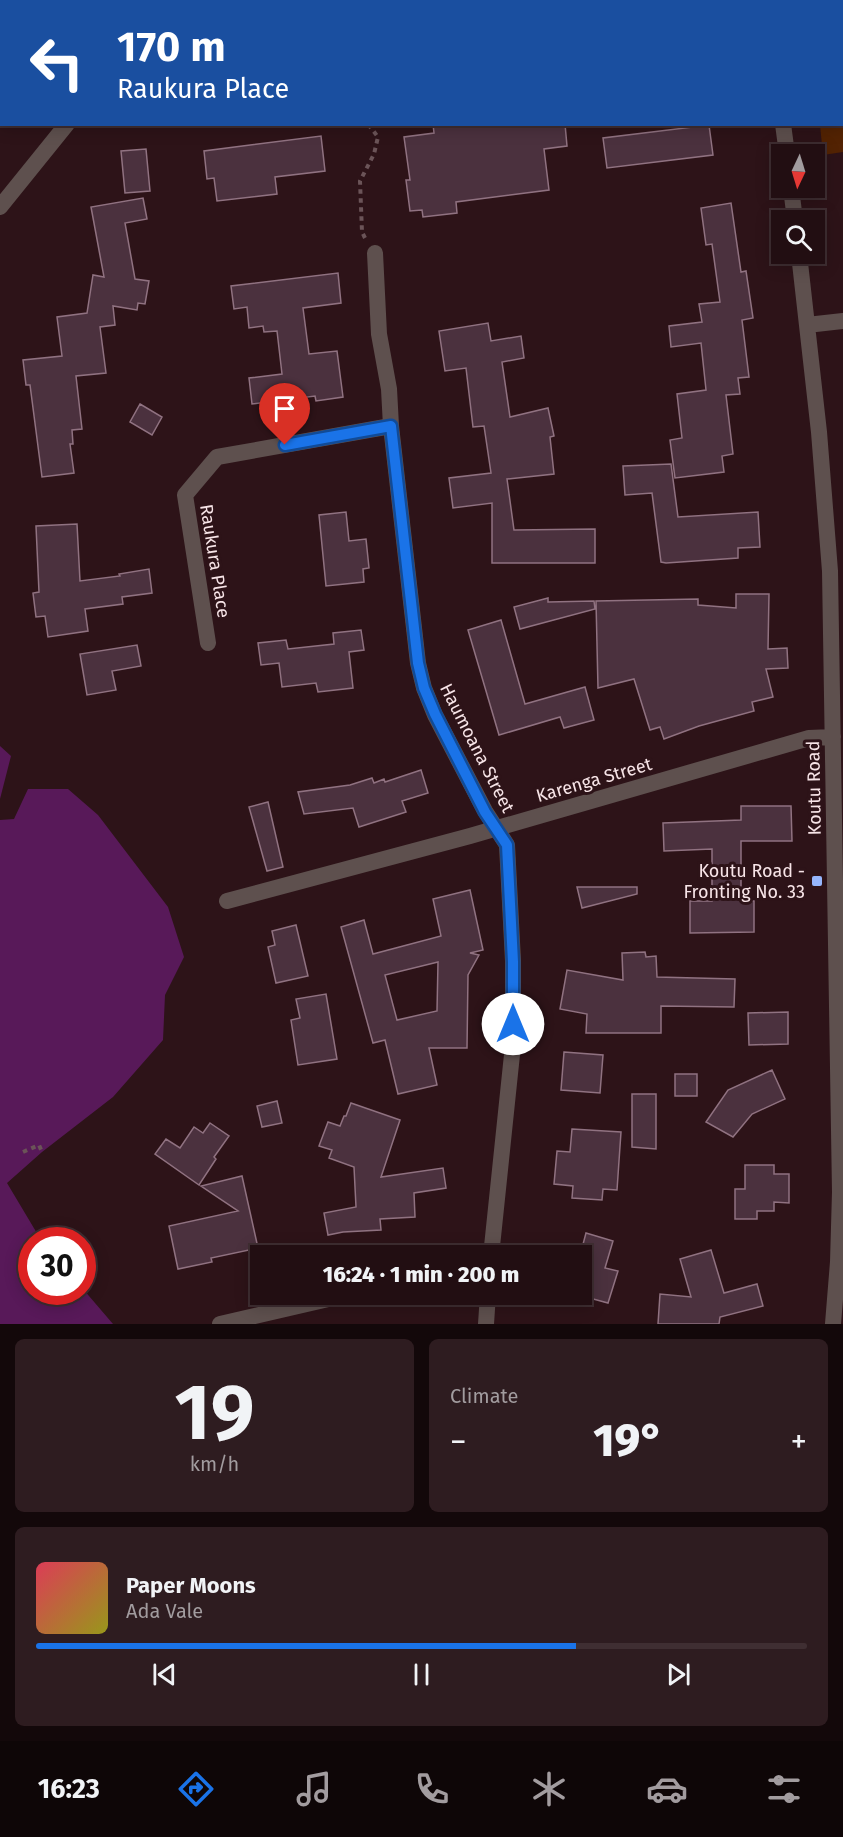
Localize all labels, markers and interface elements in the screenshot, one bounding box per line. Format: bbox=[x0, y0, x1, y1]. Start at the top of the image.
text: 170 m bbox=[117, 22, 226, 72]
icon: left bbox=[18, 24, 96, 102]
text: Raukura Place bbox=[117, 73, 289, 105]
north arrow bbox=[771, 144, 825, 198]
map controls bbox=[771, 144, 825, 264]
button: search bbox=[771, 210, 825, 264]
pin bbox=[259, 383, 310, 445]
icon: arrive bbox=[268, 392, 301, 425]
street label: Raukura Place bbox=[195, 503, 235, 619]
street label: Haumoana Street bbox=[435, 680, 519, 817]
street label: Koutu Road bbox=[802, 741, 826, 835]
street label: Karenga Street bbox=[534, 753, 655, 807]
place label: Koutu Road - Fronting No. 33 bbox=[683, 860, 805, 903]
marker: Koutu Road - Fronting No. 33 bbox=[810, 874, 824, 888]
position arrow bbox=[481, 992, 545, 1056]
speed limit sign: 30 bbox=[18, 1227, 96, 1305]
text: 16:24 · 1 min · 200 m bbox=[323, 1261, 519, 1288]
text: 19 bbox=[175, 1366, 254, 1460]
text: Climate bbox=[450, 1384, 518, 1408]
text: 19° bbox=[593, 1414, 664, 1468]
text: − bbox=[450, 1422, 467, 1462]
text: + bbox=[791, 1422, 807, 1462]
text: km/h bbox=[190, 1452, 239, 1476]
text: Paper Moons bbox=[126, 1572, 256, 1599]
text: Ada Vale bbox=[126, 1599, 203, 1623]
icon: previous bbox=[148, 1658, 181, 1691]
icon: pause bbox=[405, 1658, 438, 1691]
icon: next bbox=[662, 1658, 695, 1691]
icon: directions bbox=[175, 1768, 217, 1810]
icon: music bbox=[293, 1768, 335, 1810]
icon: phone bbox=[411, 1768, 453, 1810]
icon: climate bbox=[528, 1768, 570, 1810]
icon: car bbox=[646, 1768, 688, 1810]
icon: filters bbox=[763, 1768, 805, 1810]
text: 16:23 bbox=[38, 1773, 100, 1805]

